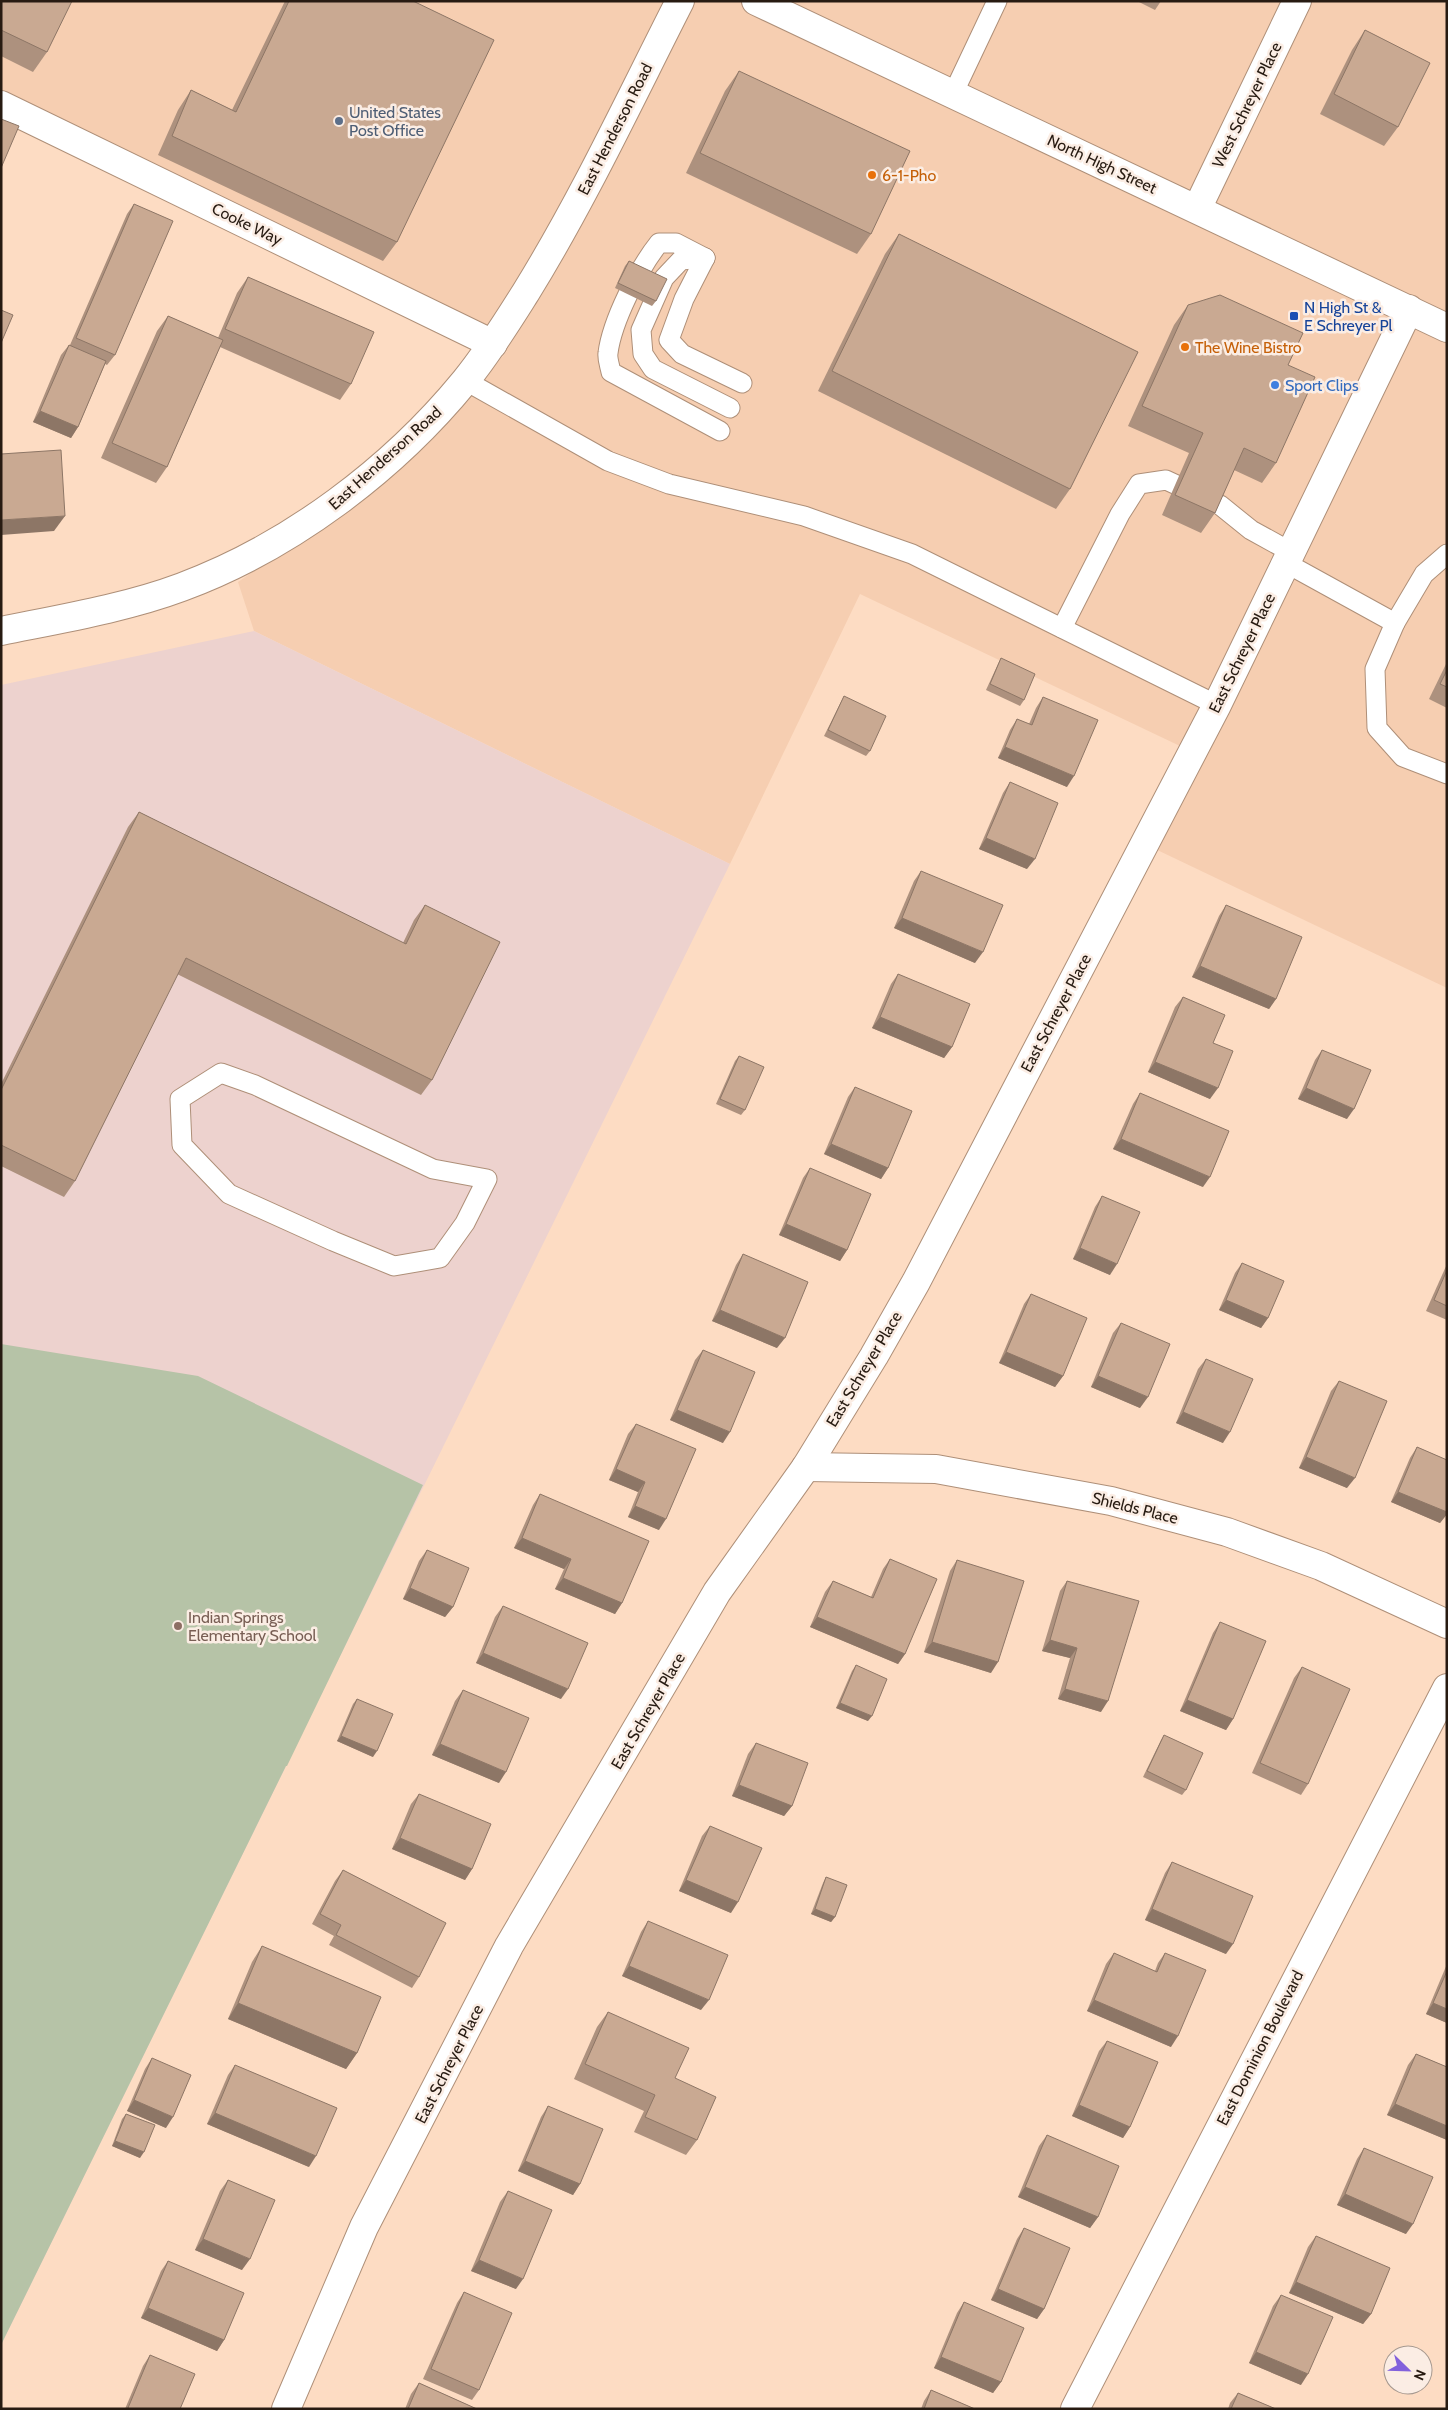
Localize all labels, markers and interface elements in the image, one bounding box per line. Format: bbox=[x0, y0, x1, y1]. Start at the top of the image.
street label: West Schreyer Place bbox=[1208, 39, 1286, 171]
street label: East Henderson Road bbox=[574, 60, 656, 198]
place label: United States Post Office bbox=[349, 103, 441, 140]
marker: United States Post Office bbox=[333, 115, 345, 127]
street label: North High Street bbox=[1044, 130, 1160, 198]
place label: 6-1-Pho bbox=[882, 166, 936, 185]
marker: 6-1-Pho bbox=[866, 169, 878, 181]
street label: Cooke Way bbox=[209, 199, 285, 249]
place label: N High St & E Schreyer Pl bbox=[1304, 298, 1393, 335]
marker: N High St & E Schreyer Pl bbox=[1288, 310, 1300, 322]
place label: The Wine Bistro bbox=[1195, 338, 1302, 357]
marker: The Wine Bistro bbox=[1179, 341, 1191, 353]
place label: Sport Clips bbox=[1285, 376, 1359, 395]
marker: Sport Clips bbox=[1269, 379, 1281, 391]
street label: East Henderson Road bbox=[325, 402, 445, 514]
street label: East Schreyer Place bbox=[1205, 590, 1279, 716]
street label: East Schreyer Place bbox=[1017, 951, 1095, 1075]
street label: East Schreyer Place bbox=[822, 1308, 906, 1430]
street label: Shields Place bbox=[1090, 1488, 1180, 1528]
place label: Indian Springs Elementary School bbox=[188, 1608, 316, 1645]
marker: Indian Springs Elementary School bbox=[172, 1620, 184, 1632]
street label: East Schreyer Place bbox=[607, 1650, 689, 1772]
street label: East Dominion Boulevard bbox=[1213, 1967, 1307, 2129]
street label: East Schreyer Place bbox=[411, 2001, 487, 2127]
north arrow bbox=[1383, 2345, 1433, 2395]
text: N bbox=[1410, 2367, 1430, 2383]

